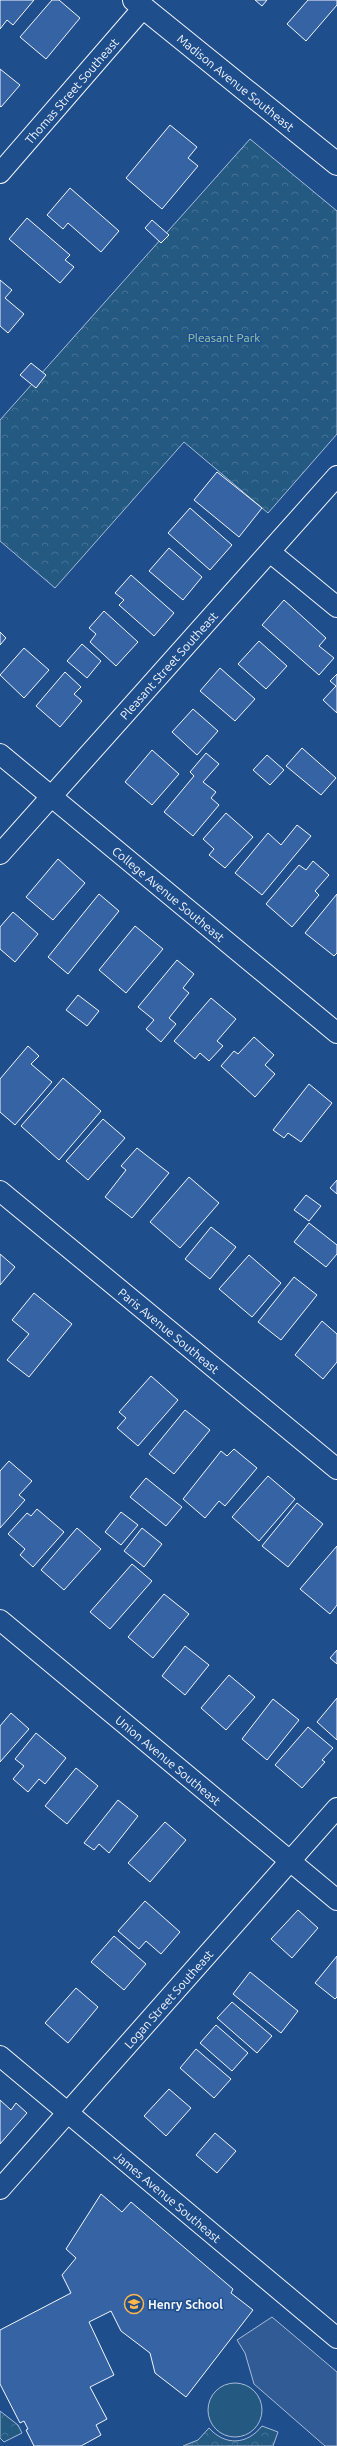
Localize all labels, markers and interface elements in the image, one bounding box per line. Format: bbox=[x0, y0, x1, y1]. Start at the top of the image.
street label: Madison Avenue Southeast bbox=[175, 31, 297, 133]
street label: Thomas Street Southeast bbox=[22, 35, 121, 146]
park label: Pleasant Park bbox=[188, 331, 260, 344]
street label: Pleasant Street Southeast bbox=[117, 609, 220, 722]
street label: College Avenue Southeast bbox=[110, 844, 227, 944]
street label: Paris Avenue Southeast bbox=[116, 1285, 222, 1376]
street label: Union Avenue Southeast bbox=[113, 1713, 224, 1807]
street label: Logan Street Southeast bbox=[121, 1947, 215, 2050]
street label: James Avenue Southeast bbox=[112, 2148, 224, 2245]
school or university icon: Henry School bbox=[123, 2293, 145, 2315]
place label: Henry School bbox=[148, 2298, 223, 2311]

